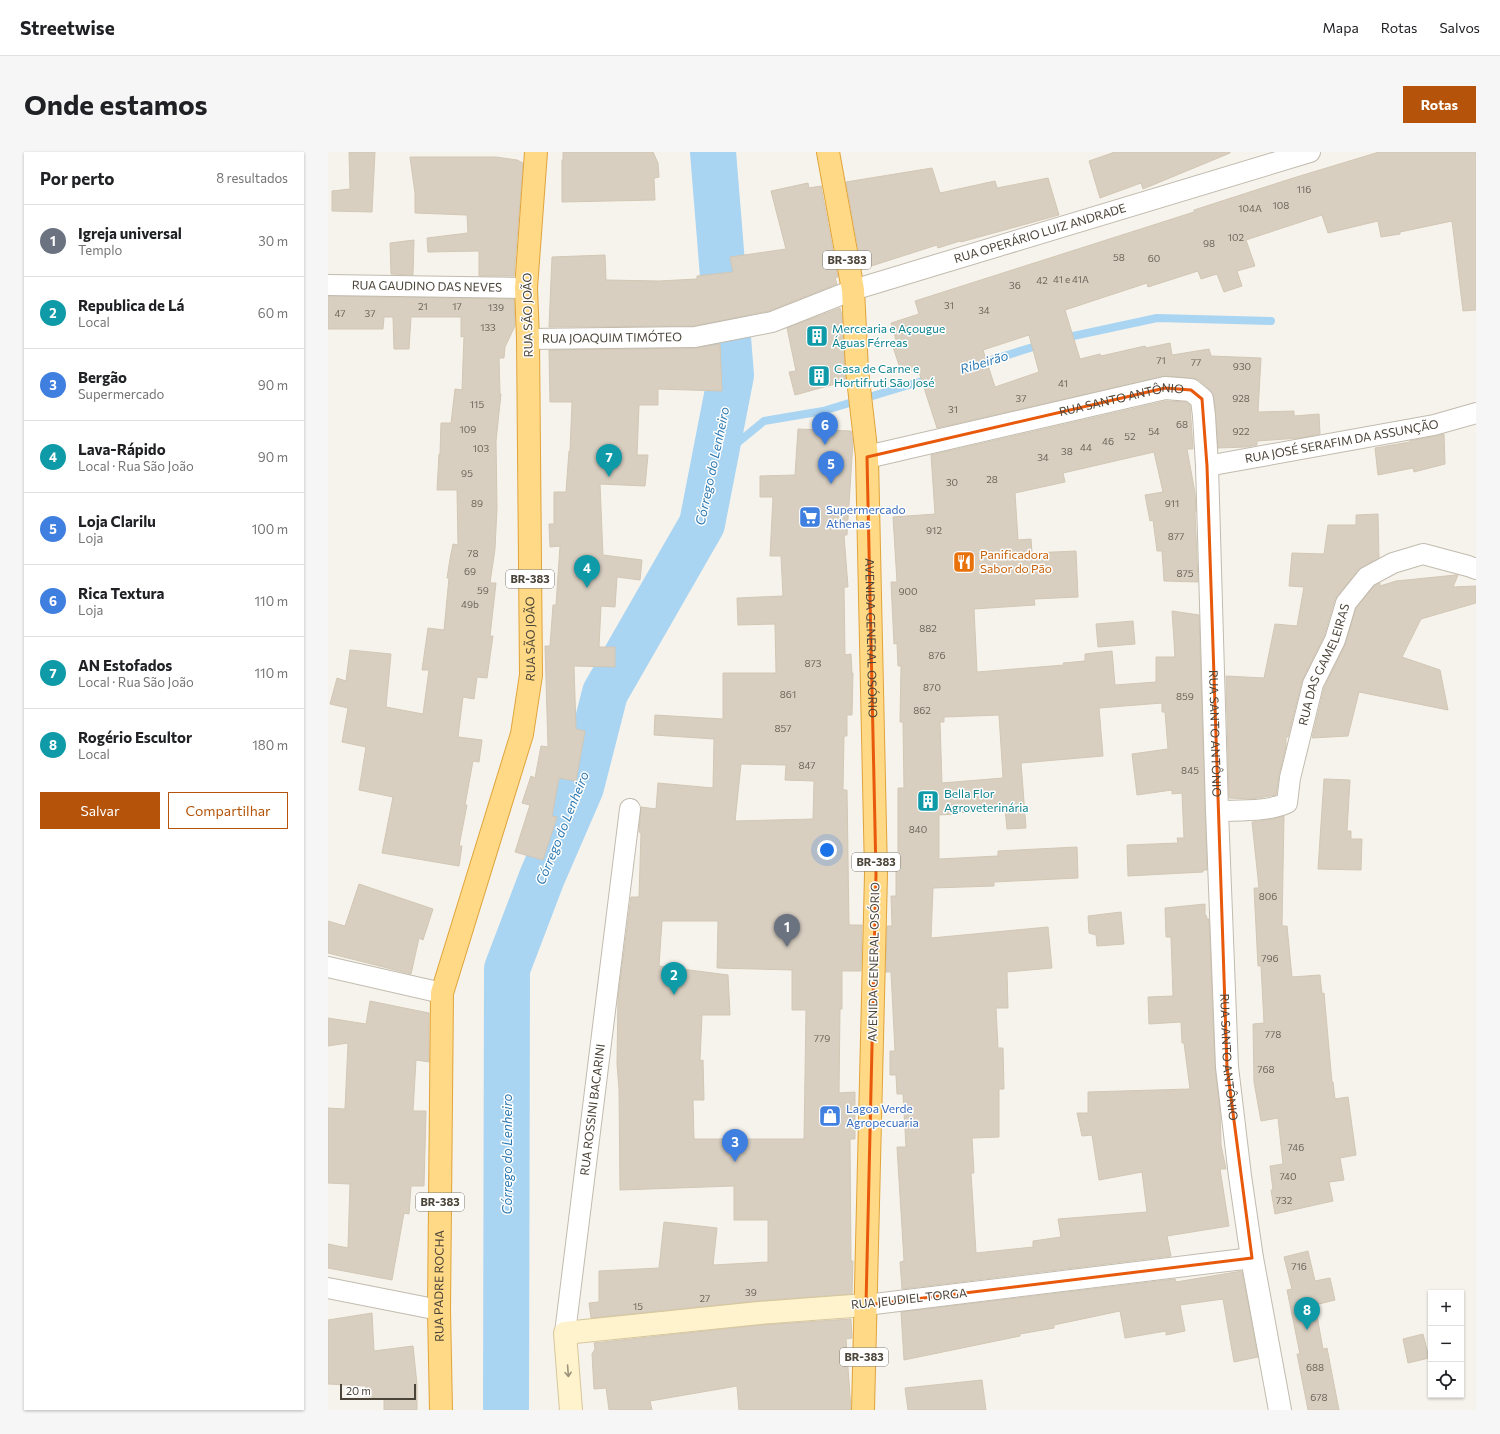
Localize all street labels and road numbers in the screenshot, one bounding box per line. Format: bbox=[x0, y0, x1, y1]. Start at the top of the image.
street label: RUA OPERÁRIO LUIZ ANDRADE bbox=[952, 200, 1127, 265]
road number: BR-383 bbox=[823, 251, 871, 269]
street label: RUA SÃO JOÃO bbox=[519, 272, 536, 357]
street label: RUA GAUDINO DAS NEVES bbox=[352, 277, 502, 294]
street label: RUA JOAQUIM TIMÓTEO bbox=[542, 329, 682, 346]
street label: RUA SANTO ANTÔNIO bbox=[1057, 380, 1185, 418]
street label: RUA JOSÉ SERAFIM DA ASSUNÇÃO bbox=[1244, 416, 1440, 465]
street label: AVENIDA GENERAL OSÓRIO bbox=[863, 558, 881, 718]
road number: BR-383 bbox=[506, 570, 554, 588]
street label: RUA SÃO JOÃO bbox=[522, 596, 538, 682]
street label: RUA DAS GAMELEIRAS bbox=[1295, 602, 1351, 727]
street label: RUA SANTO ANTÔNIO bbox=[1207, 670, 1225, 798]
road number: BR-383 bbox=[852, 853, 900, 871]
street label: AVENIDA GENERAL OSÓRIO bbox=[865, 882, 881, 1042]
street label: RUA SANTO ANTÔNIO bbox=[1218, 993, 1241, 1121]
street label: RUA ROSSINI BACARINI bbox=[577, 1043, 607, 1176]
road number: BR-383 bbox=[416, 1193, 464, 1211]
street label: RUA PADRE ROCHA bbox=[431, 1230, 446, 1342]
street label: RUA JEUDIEL TORGA bbox=[850, 1285, 968, 1312]
road number: BR-383 bbox=[840, 1348, 888, 1366]

